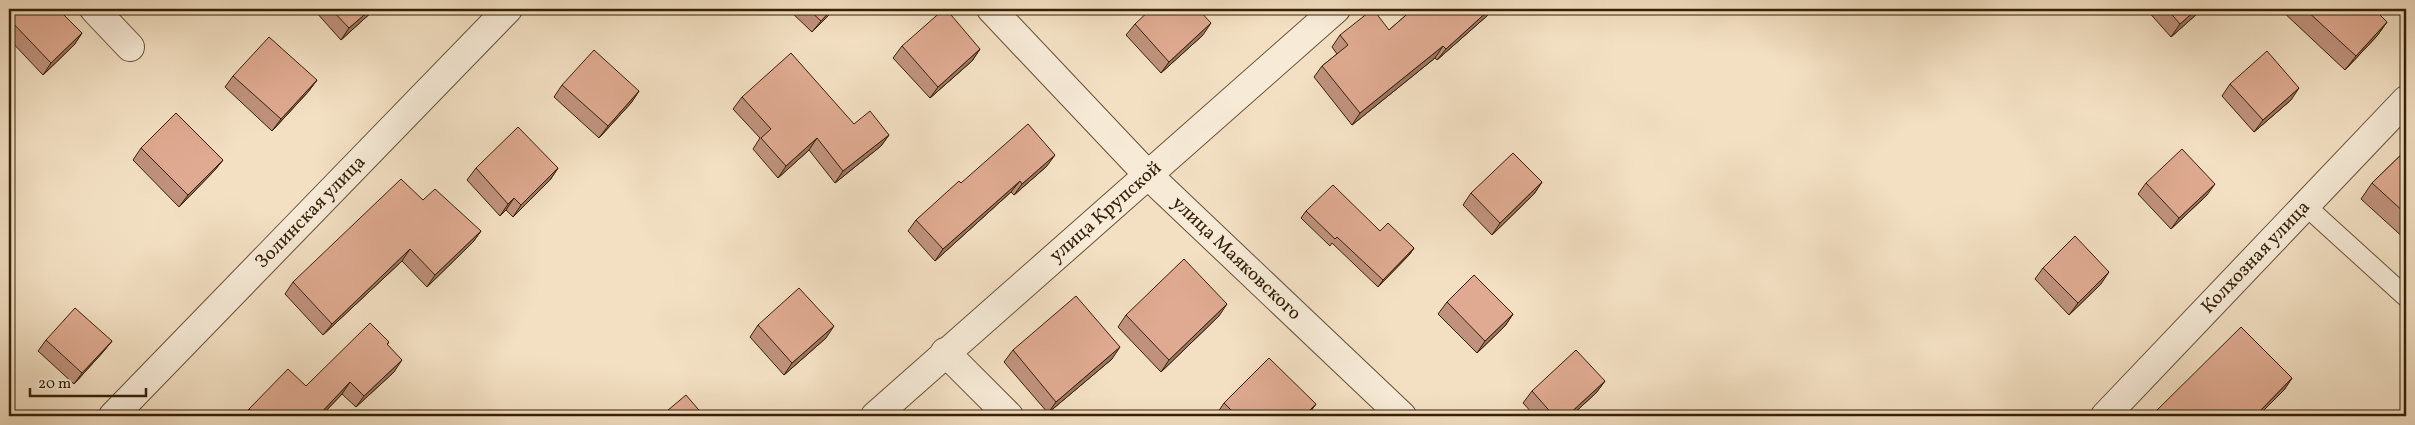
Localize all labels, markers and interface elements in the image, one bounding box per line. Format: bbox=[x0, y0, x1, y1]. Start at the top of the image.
street label: Золинская улица bbox=[250, 150, 372, 275]
street label: улица Крупской bbox=[1044, 156, 1168, 269]
street label: улица Маяковского bbox=[1166, 191, 1307, 327]
street label: Колхозная улица bbox=[2196, 195, 2316, 320]
scale bar bbox=[30, 365, 146, 397]
text: 20 m bbox=[38, 374, 71, 395]

